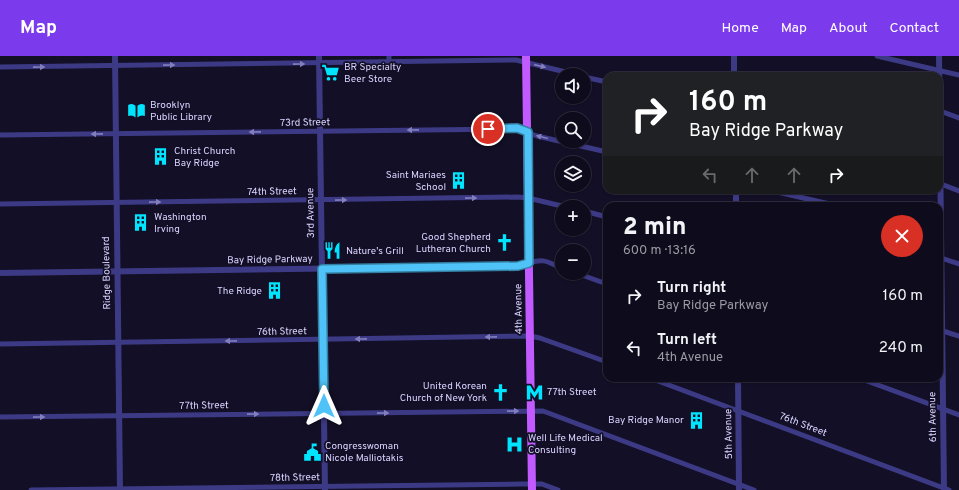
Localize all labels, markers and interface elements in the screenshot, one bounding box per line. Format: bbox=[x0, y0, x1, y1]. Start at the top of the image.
text: Map bbox=[20, 16, 57, 40]
text: Home bbox=[722, 20, 759, 37]
text: Map bbox=[781, 20, 807, 37]
text: About bbox=[829, 20, 868, 37]
text: Contact bbox=[890, 20, 939, 37]
one-way arrow bbox=[293, 60, 305, 67]
place label: BR Specialty Beer Store bbox=[344, 61, 401, 86]
one-way arrow bbox=[163, 62, 176, 68]
supermarket icon: BR Specialty Beer Store bbox=[321, 63, 341, 83]
one-way arrow bbox=[33, 64, 46, 70]
one-way arrow bbox=[534, 64, 546, 70]
map controls bbox=[555, 68, 591, 280]
button: sound bbox=[555, 68, 591, 104]
text: 160 m bbox=[689, 85, 767, 121]
icon: right bbox=[623, 88, 675, 140]
place label: Brooklyn Public Library bbox=[150, 99, 212, 124]
library icon: Brooklyn Public Library bbox=[127, 101, 147, 121]
pin bbox=[471, 112, 505, 146]
button: search bbox=[555, 112, 591, 148]
street label: 73rd Street bbox=[280, 116, 330, 130]
icon: arrive bbox=[477, 118, 499, 140]
text: Bay Ridge Parkway bbox=[689, 120, 843, 143]
one-way arrow bbox=[406, 127, 419, 133]
one-way arrow bbox=[248, 129, 261, 135]
one-way arrow bbox=[90, 131, 103, 137]
one-way arrow bbox=[536, 133, 548, 139]
place label: Christ Church Bay Ridge bbox=[174, 145, 235, 170]
building icon: Christ Church Bay Ridge bbox=[151, 147, 171, 167]
button: layers bbox=[555, 156, 591, 192]
icon: left bbox=[699, 164, 721, 186]
icon: ahead bbox=[741, 164, 763, 186]
icon: ahead bbox=[783, 164, 805, 186]
icon: right bbox=[825, 164, 847, 186]
place label: Saint Mariaes School bbox=[386, 169, 446, 194]
building icon: Saint Mariaes School bbox=[449, 171, 469, 191]
street label: 74th Street bbox=[247, 185, 297, 199]
street label: 3rd Avenue bbox=[304, 188, 318, 238]
one-way arrow bbox=[465, 194, 477, 201]
one-way arrow bbox=[335, 197, 348, 203]
one-way arrow bbox=[149, 199, 162, 205]
button: + bbox=[555, 200, 591, 236]
place label: Washington Irving bbox=[154, 211, 207, 236]
building icon: Washington Irving bbox=[131, 213, 151, 233]
text: 2 min bbox=[623, 213, 687, 243]
button: close bbox=[881, 215, 923, 257]
place label: Good Shepherd Lutheran Church bbox=[416, 231, 491, 256]
church icon: Good Shepherd Lutheran Church bbox=[494, 233, 514, 253]
street label: Ridge Boulevard bbox=[100, 236, 114, 310]
restaurant icon: Nature's Grill bbox=[323, 241, 343, 261]
text: 600 m · 13:16 bbox=[623, 243, 696, 259]
button: − bbox=[555, 244, 591, 280]
place label: Nature's Grill bbox=[346, 245, 404, 258]
street label: Bay Ridge Parkway bbox=[227, 253, 313, 267]
text: Turn right bbox=[657, 279, 726, 298]
building icon: The Ridge bbox=[265, 281, 285, 301]
street label: 4th Avenue bbox=[512, 283, 526, 335]
place label: The Ridge bbox=[217, 285, 262, 298]
icon: right bbox=[623, 285, 645, 307]
text: 160 m bbox=[883, 287, 923, 306]
text: Bay Ridge Parkway bbox=[657, 298, 768, 314]
street label: 76th Street bbox=[257, 325, 307, 339]
text: Turn left bbox=[657, 331, 717, 350]
one-way arrow bbox=[484, 334, 497, 340]
one-way arrow bbox=[354, 336, 367, 342]
icon: left bbox=[623, 337, 645, 359]
one-way arrow bbox=[224, 338, 237, 344]
text: 240 m bbox=[879, 339, 923, 358]
text: 4th Avenue bbox=[657, 350, 723, 366]
place label: United Korean Church of New York bbox=[400, 380, 487, 405]
church icon: United Korean Church of New York bbox=[490, 382, 510, 402]
metro station icon: 77th Street bbox=[524, 382, 544, 402]
position arrow bbox=[303, 385, 345, 427]
place label: 77th Street bbox=[547, 386, 597, 399]
street label: 6th Avenue bbox=[926, 392, 940, 442]
street label: 77th Street bbox=[179, 399, 229, 413]
one-way arrow bbox=[507, 408, 520, 414]
street label: 5th Avenue bbox=[722, 408, 736, 460]
one-way arrow bbox=[377, 409, 389, 416]
building icon: Bay Ridge Manor bbox=[687, 410, 707, 430]
street label: 76th Street bbox=[777, 410, 829, 440]
one-way arrow bbox=[247, 411, 260, 417]
one-way arrow bbox=[33, 414, 46, 420]
place label: Bay Ridge Manor bbox=[608, 414, 684, 427]
place label: Well Life Medical Consulting bbox=[528, 432, 603, 457]
hospital icon: Well Life Medical Consulting bbox=[505, 434, 525, 454]
place label: Congresswoman Nicole Malliotakis bbox=[325, 440, 404, 465]
public building icon: Congresswoman Nicole Malliotakis bbox=[302, 442, 322, 462]
street label: 78th Street bbox=[270, 471, 320, 485]

